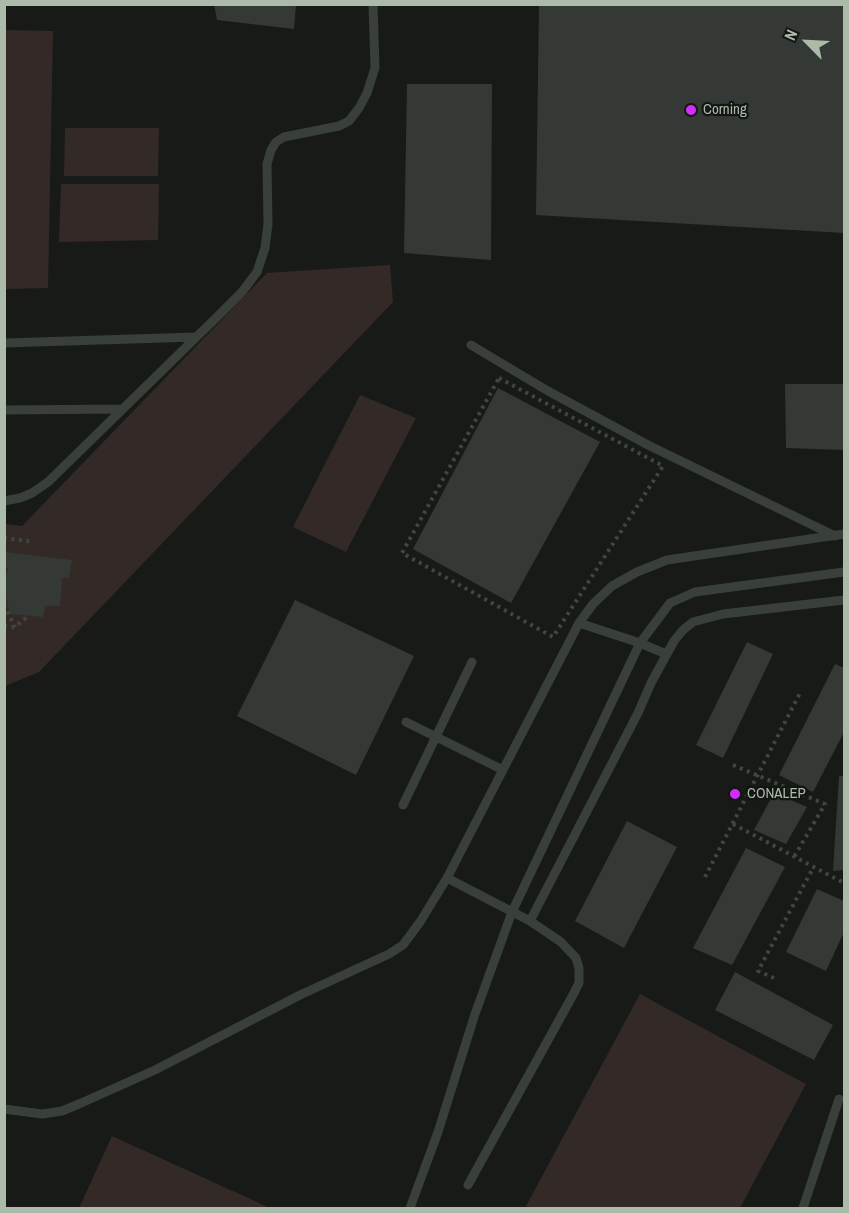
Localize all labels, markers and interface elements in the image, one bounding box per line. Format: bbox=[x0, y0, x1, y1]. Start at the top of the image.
north arrow bbox=[777, 12, 837, 72]
text: N bbox=[779, 26, 803, 43]
place label: Corning bbox=[703, 101, 747, 119]
marker: Corning bbox=[684, 103, 698, 117]
place label: CONALEP bbox=[747, 785, 806, 803]
marker: CONALEP bbox=[728, 787, 742, 801]

